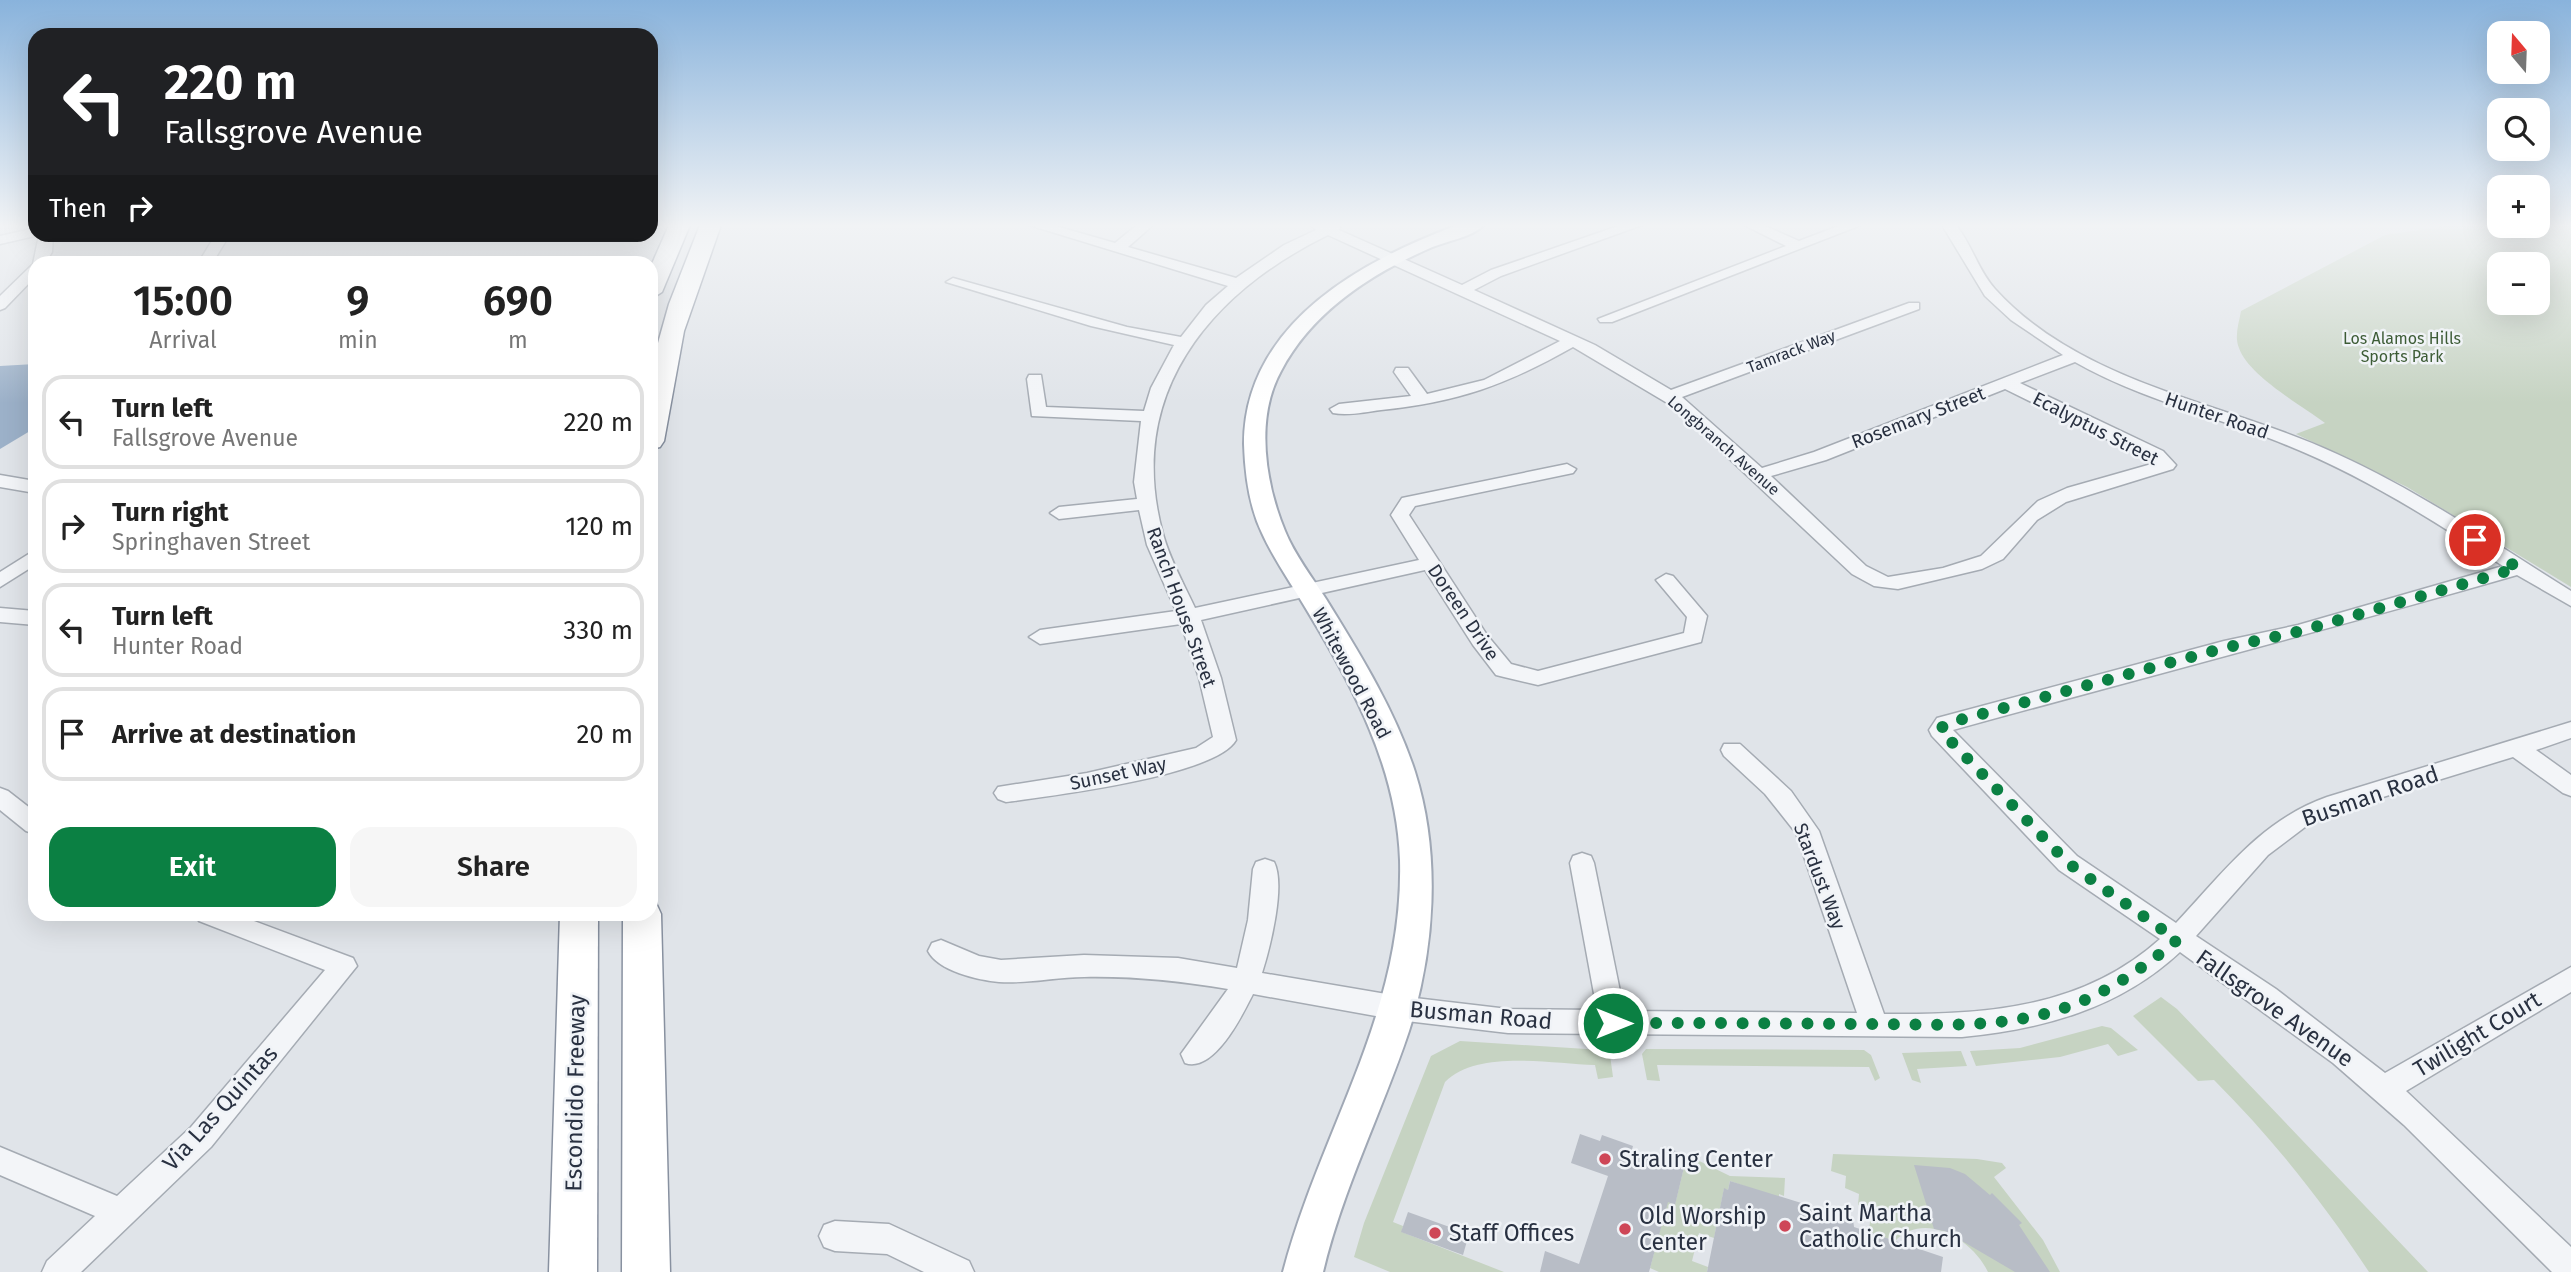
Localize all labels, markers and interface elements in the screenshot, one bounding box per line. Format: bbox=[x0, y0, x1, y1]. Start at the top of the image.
north arrow bbox=[2487, 21, 2550, 84]
map controls bbox=[2487, 21, 2550, 315]
text: 220 m bbox=[164, 53, 296, 112]
icon: left bbox=[49, 56, 140, 147]
button: search bbox=[2487, 98, 2550, 161]
text: Fallsgrove Avenue bbox=[164, 113, 423, 151]
button: + bbox=[2487, 175, 2550, 238]
icon: right bbox=[121, 189, 159, 227]
text: Then bbox=[49, 193, 107, 224]
button: − bbox=[2487, 252, 2550, 315]
text: 15:00 bbox=[133, 276, 233, 326]
text: 9 bbox=[346, 276, 369, 326]
text: 690 bbox=[483, 276, 553, 326]
text: Arrival bbox=[149, 326, 217, 354]
text: min bbox=[338, 326, 378, 354]
text: m bbox=[508, 326, 528, 354]
street label: Tamrack Way bbox=[1744, 326, 1838, 377]
park label: Los Alamos Hills Sports Park bbox=[2343, 329, 2461, 366]
street label: Rosemary Street bbox=[1848, 381, 1988, 454]
street label: Ecalyptus Street bbox=[2029, 387, 2163, 470]
street label: Hunter Road bbox=[2162, 387, 2272, 444]
street label: Longbranch Avenue bbox=[1664, 392, 1784, 499]
text: Turn left bbox=[112, 393, 213, 424]
icon: left bbox=[53, 403, 91, 441]
text: 220 m bbox=[564, 407, 633, 438]
text: Fallsgrove Avenue bbox=[112, 424, 298, 452]
text: Turn right bbox=[112, 497, 229, 528]
icon: right bbox=[53, 507, 91, 545]
pin bbox=[2445, 510, 2505, 570]
text: 120 m bbox=[565, 511, 633, 542]
icon: arrive bbox=[2456, 521, 2494, 559]
street label: Ranch House Street bbox=[1142, 524, 1221, 691]
text: Springhaven Street bbox=[112, 528, 310, 556]
street label: Doreen Drive bbox=[1423, 560, 1504, 665]
text: Turn left bbox=[112, 601, 213, 632]
street label: Whitewood Road bbox=[1307, 604, 1396, 743]
icon: left bbox=[53, 611, 91, 649]
text: 330 m bbox=[563, 615, 633, 646]
text: Hunter Road bbox=[112, 632, 243, 660]
icon: arrive bbox=[53, 715, 91, 753]
text: Arrive at destination bbox=[112, 719, 356, 750]
text: 20 m bbox=[576, 719, 633, 750]
street label: Sunset Way bbox=[1068, 752, 1169, 795]
street label: Busman Road bbox=[2298, 759, 2442, 833]
street label: Stardust Way bbox=[1789, 820, 1851, 933]
button: Exit bbox=[49, 827, 336, 907]
button: Share bbox=[350, 827, 637, 907]
street label: Fallsgrove Avenue bbox=[2191, 943, 2359, 1073]
street label: Twilight Court bbox=[2408, 985, 2546, 1083]
position arrow bbox=[1576, 986, 1650, 1060]
street label: Escondido Freeway bbox=[559, 993, 591, 1192]
street label: Busman Road bbox=[1409, 995, 1553, 1035]
street label: Via Las Quintas bbox=[157, 1040, 283, 1176]
place label: Straling Center bbox=[1619, 1145, 1773, 1173]
marker: Straling Center bbox=[1597, 1151, 1613, 1167]
place label: Saint Martha Catholic Church bbox=[1799, 1199, 1962, 1253]
place label: Old Worship Center bbox=[1639, 1202, 1767, 1256]
marker: Saint Martha Catholic Church bbox=[1777, 1218, 1793, 1234]
place label: Staff Offices bbox=[1449, 1219, 1574, 1247]
marker: Old Worship Center bbox=[1617, 1221, 1633, 1237]
marker: Staff Offices bbox=[1427, 1225, 1443, 1241]

